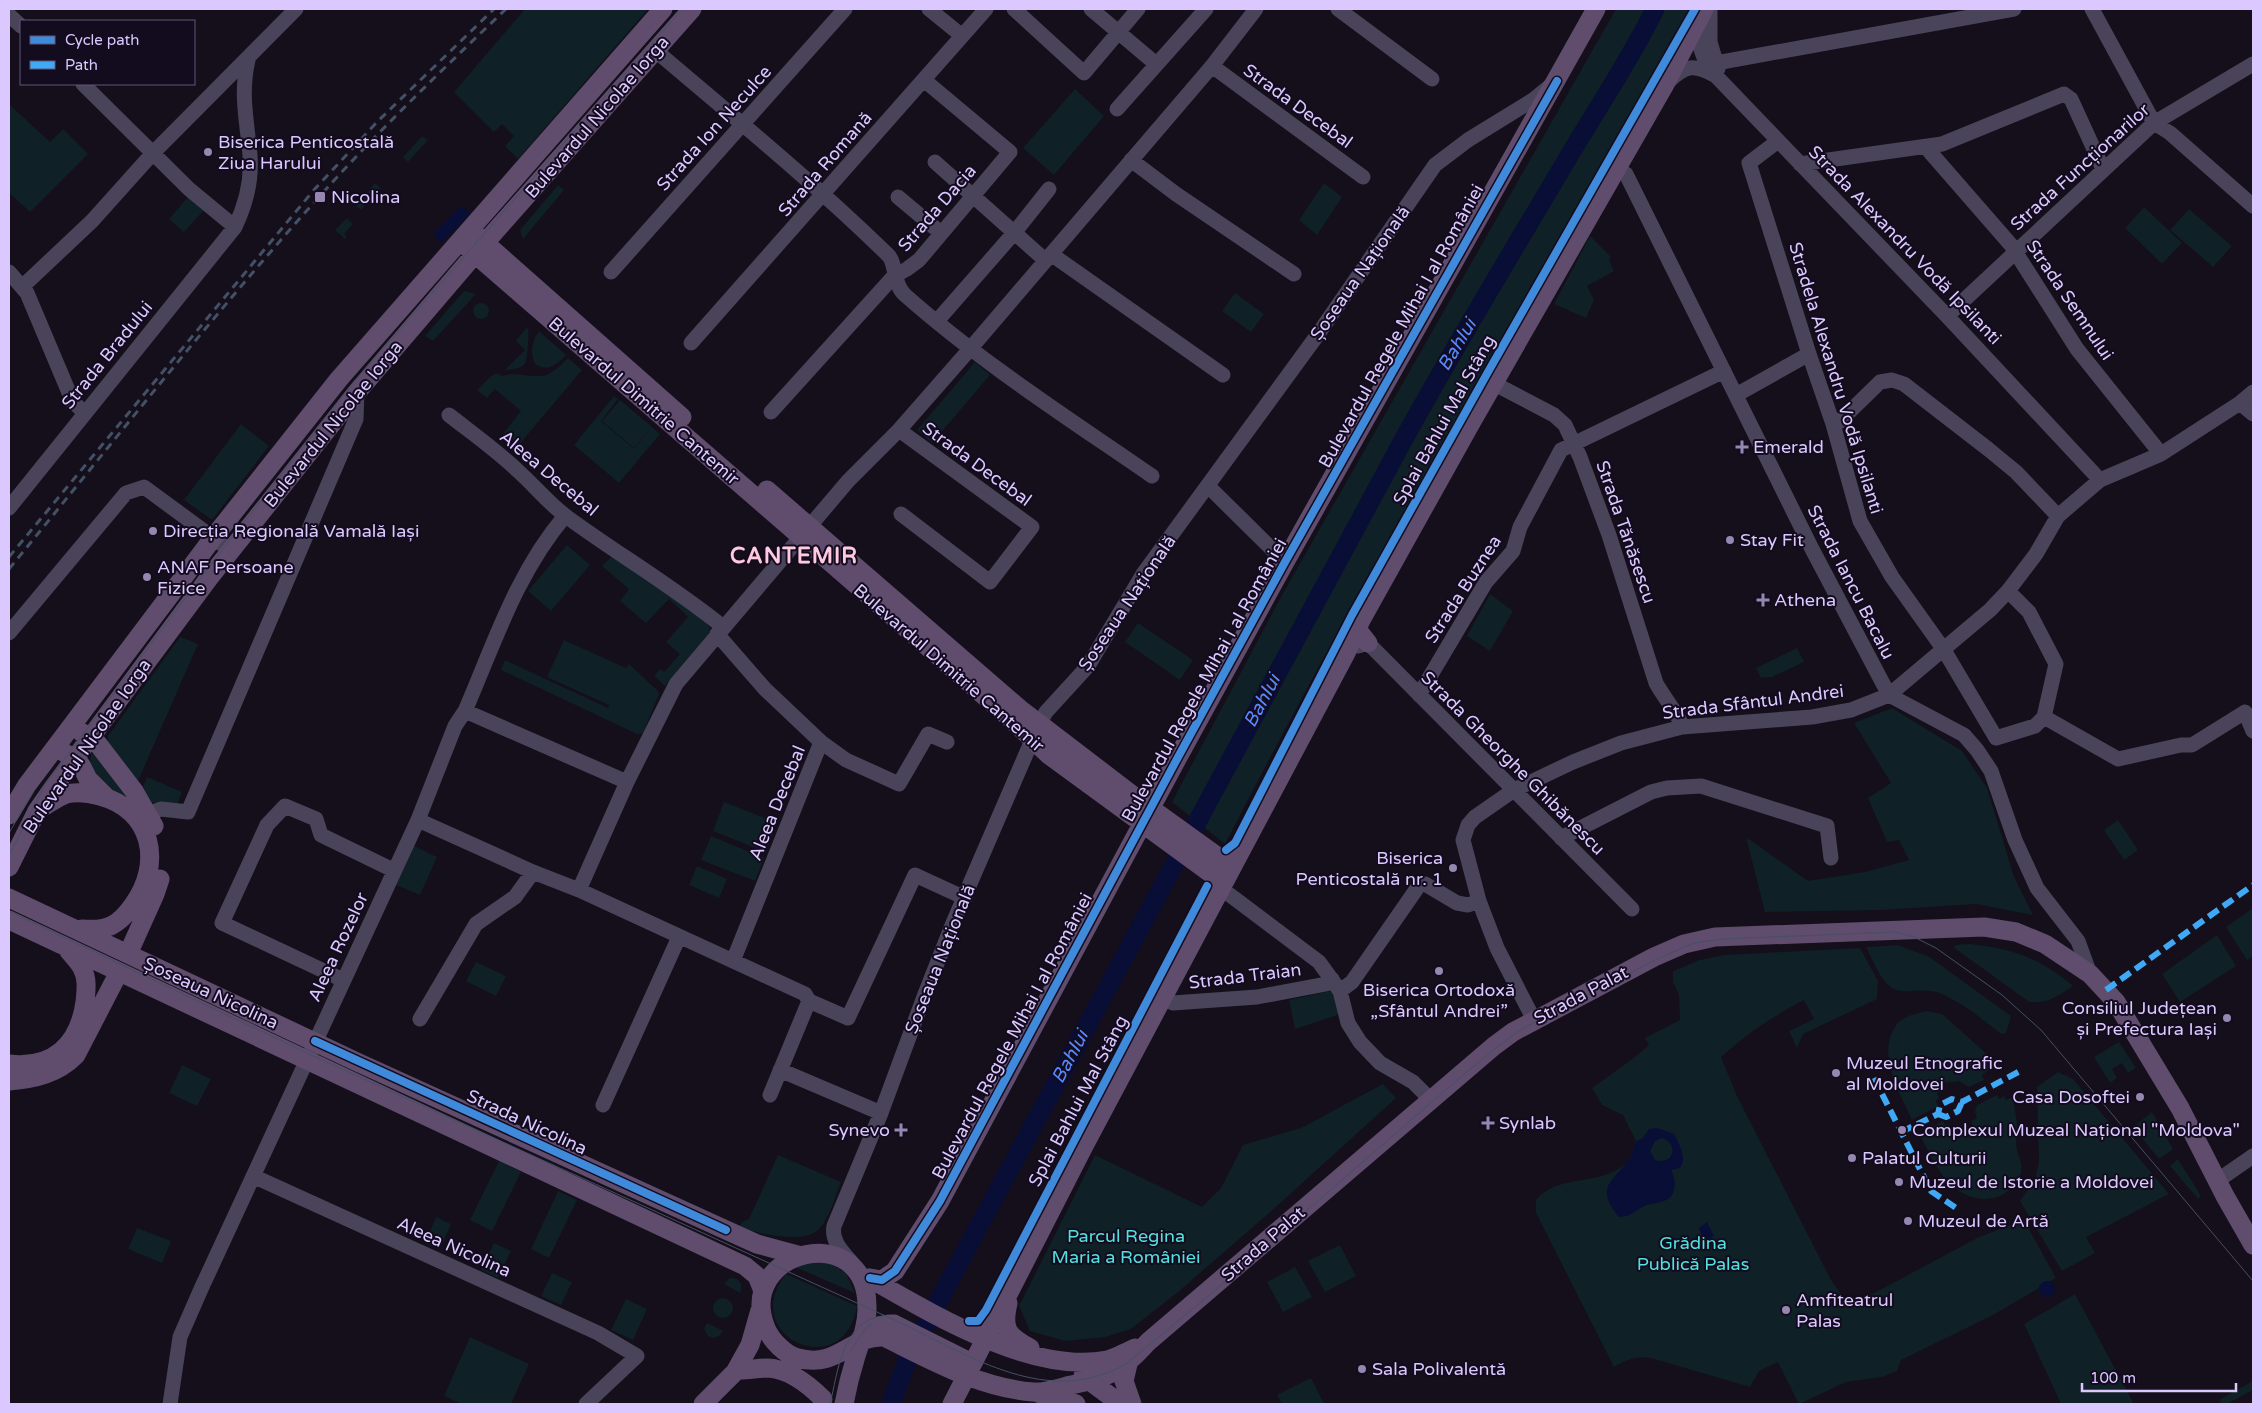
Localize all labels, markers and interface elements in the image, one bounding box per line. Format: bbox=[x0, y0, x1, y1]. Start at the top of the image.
legend bbox=[20, 20, 195, 85]
text: Cycle path bbox=[65, 31, 139, 49]
street label: Bulevardul Nicolae Iorga bbox=[520, 31, 674, 203]
text: Path bbox=[65, 56, 98, 74]
street label: Strada Decebal bbox=[1239, 59, 1357, 153]
street label: Strada Ion Neculce bbox=[652, 61, 776, 195]
street label: Strada Funcționarilor bbox=[2006, 99, 2154, 235]
street label: Strada Romană bbox=[773, 107, 877, 221]
place label: Biserica Penticostală Ziua Harului bbox=[218, 131, 394, 174]
street label: Strada Alexandru Vodă Ipsilanti bbox=[1804, 141, 2006, 349]
marker: Biserica Penticostală Ziua Harului bbox=[202, 146, 214, 158]
street label: Strada Dacia bbox=[893, 160, 981, 256]
street label: Bulevardul Regele Mihai I al României bbox=[1314, 180, 1488, 472]
place label: Nicolina bbox=[331, 186, 400, 208]
marker: Nicolina bbox=[313, 190, 327, 204]
street label: Șoseaua Națională bbox=[1305, 202, 1415, 344]
street label: Strada Semnului bbox=[2022, 236, 2118, 364]
street label: Stradela Alexandru Vodă Ipsilanti bbox=[1784, 240, 1888, 516]
street label: Strada Bradului bbox=[57, 297, 157, 413]
street label: Bulevardul Dimitrie Cantemir bbox=[544, 312, 744, 490]
water label: Bahlui bbox=[1433, 313, 1482, 375]
street label: Splai Bahlui Mal Stâng bbox=[1388, 331, 1500, 509]
street label: Bulevardul Nicolae Iorga bbox=[259, 336, 407, 512]
street label: Strada Decebal bbox=[918, 417, 1036, 511]
street label: Aleea Decebal bbox=[495, 425, 603, 521]
place label: Emerald bbox=[1753, 436, 1824, 458]
marker: Emerald bbox=[1735, 440, 1749, 454]
street label: Strada Tănăsescu bbox=[1591, 458, 1661, 606]
street label: Strada Iancu Bacalu bbox=[1803, 501, 1899, 663]
place label: Direcția Regională Vamală Iași bbox=[163, 520, 419, 542]
marker: Direcția Regională Vamală Iași bbox=[147, 525, 159, 537]
place label: Stay Fit bbox=[1740, 529, 1804, 551]
street label: Șoseaua Națională bbox=[1073, 531, 1181, 675]
street label: Strada Buznea bbox=[1420, 531, 1506, 647]
street label: Bulevardul Regele Mihai I al României bbox=[1117, 534, 1291, 826]
marker: Stay Fit bbox=[1724, 534, 1736, 546]
district label: CANTEMIR bbox=[730, 543, 858, 569]
place label: ANAF Persoane Fizice bbox=[157, 556, 294, 599]
marker: ANAF Persoane Fizice bbox=[141, 571, 153, 583]
street label: Bulevardul Dimitrie Cantemir bbox=[849, 579, 1049, 757]
place label: Athena bbox=[1774, 589, 1836, 611]
marker: Athena bbox=[1756, 593, 1770, 607]
street label: Bulevardul Nicolae Iorga bbox=[18, 654, 156, 838]
street label: Strada Gheorghe Ghibănescu bbox=[1416, 666, 1610, 860]
water label: Bahlui bbox=[1239, 669, 1286, 731]
street label: Strada Sfântul Andrei bbox=[1661, 680, 1845, 724]
street label: Aleea Decebal bbox=[744, 742, 810, 864]
place label: Biserica Penticostală nr. 1 bbox=[1296, 847, 1443, 890]
marker: Biserica Penticostală nr. 1 bbox=[1447, 862, 1459, 874]
street label: Șoseaua Națională bbox=[900, 881, 980, 1037]
street label: Aleea Rozelor bbox=[303, 889, 373, 1005]
street label: Bulevardul Regele Mihai I al României bbox=[927, 889, 1097, 1183]
street label: Șoseaua Nicolina bbox=[140, 952, 282, 1034]
street label: Strada Traian bbox=[1187, 958, 1303, 994]
street label: Strada Palat bbox=[1530, 961, 1632, 1029]
marker: Biserica Ortodoxă „Sfântul Andrei” bbox=[1433, 965, 1445, 977]
place label: Biserica Ortodoxă „Sfântul Andrei” bbox=[1363, 979, 1515, 1022]
place label: Consiliul Județean și Prefectura Iași bbox=[2062, 997, 2217, 1040]
street label: Splai Bahlui Mal Stâng bbox=[1023, 1012, 1133, 1190]
marker: Consiliul Județean și Prefectura Iași bbox=[2221, 1012, 2233, 1024]
water label: Bahlui bbox=[1047, 1025, 1094, 1087]
place label: Muzeul Etnografic al Moldovei bbox=[1846, 1052, 2003, 1095]
marker: Muzeul Etnografic al Moldovei bbox=[1830, 1067, 1842, 1079]
street label: Strada Nicolina bbox=[463, 1085, 591, 1159]
place label: Casa Dosoftei bbox=[2012, 1086, 2130, 1108]
marker: Casa Dosoftei bbox=[2134, 1091, 2146, 1103]
place label: Synlab bbox=[1499, 1112, 1556, 1134]
marker: Synlab bbox=[1481, 1116, 1495, 1130]
place label: Synevo bbox=[828, 1119, 890, 1141]
place label: Complexul Muzeal Național "Moldova" bbox=[1912, 1119, 2240, 1141]
marker: Synevo bbox=[894, 1123, 908, 1137]
marker: Complexul Muzeal Național "Moldova" bbox=[1896, 1124, 1908, 1136]
place label: Palatul Culturii bbox=[1862, 1147, 1987, 1169]
marker: Palatul Culturii bbox=[1846, 1152, 1858, 1164]
place label: Muzeul de Istorie a Moldovei bbox=[1909, 1171, 2154, 1193]
marker: Muzeul de Istorie a Moldovei bbox=[1893, 1176, 1905, 1188]
street label: Strada Palat bbox=[1217, 1202, 1309, 1286]
place label: Muzeul de Artă bbox=[1918, 1210, 2049, 1232]
street label: Aleea Nicolina bbox=[394, 1212, 514, 1282]
marker: Muzeul de Artă bbox=[1902, 1215, 1914, 1227]
park label: Parcul Regina Maria a României bbox=[1052, 1225, 1201, 1268]
park label: Grădina Publică Palas bbox=[1637, 1232, 1749, 1275]
place label: Amfiteatrul Palas bbox=[1796, 1289, 1893, 1332]
marker: Amfiteatrul Palas bbox=[1780, 1304, 1792, 1316]
place label: Sala Polivalentă bbox=[1372, 1358, 1506, 1380]
scale bar bbox=[2082, 1360, 2236, 1392]
marker: Sala Polivalentă bbox=[1356, 1363, 1368, 1375]
text: 100 m bbox=[2090, 1369, 2136, 1387]

